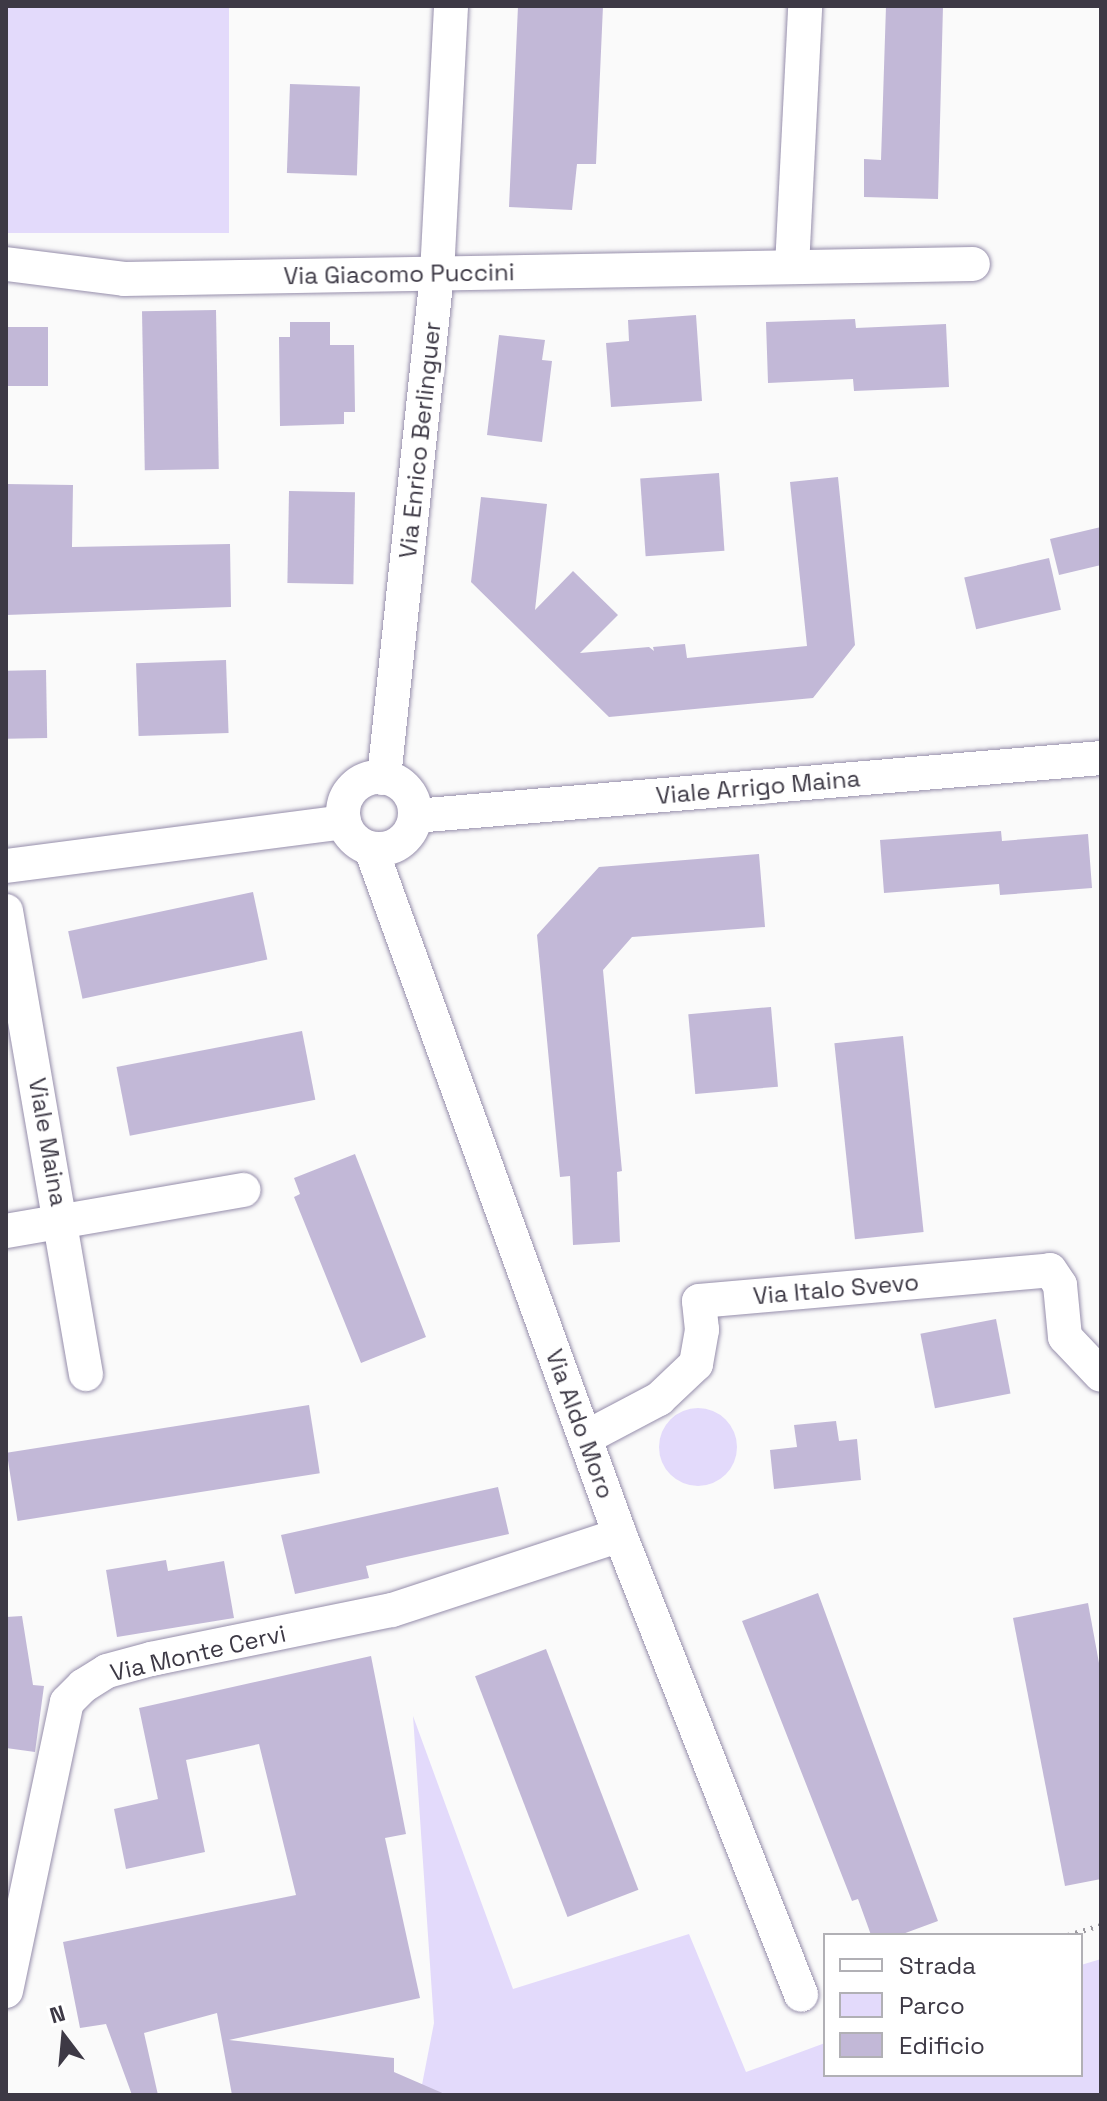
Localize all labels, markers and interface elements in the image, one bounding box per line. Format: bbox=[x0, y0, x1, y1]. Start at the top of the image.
street label: Via Giacomo Puccini bbox=[283, 258, 515, 290]
street label: Via Enrico Berlinguer bbox=[393, 320, 447, 560]
street label: Viale Arrigo Maina bbox=[655, 764, 861, 810]
street label: Viale Maina bbox=[23, 1076, 73, 1208]
street label: Via Italo Svevo bbox=[752, 1267, 920, 1311]
street label: Via Aldo Moro bbox=[540, 1345, 620, 1503]
street label: Via Monte Cervi bbox=[107, 1619, 289, 1687]
legend bbox=[823, 1933, 1083, 2077]
text: Strada bbox=[899, 1950, 976, 1981]
text: Parco bbox=[899, 1990, 965, 2021]
north arrow bbox=[24, 1997, 104, 2077]
text: N bbox=[46, 1998, 68, 2029]
text: Edificio bbox=[899, 2030, 985, 2061]

